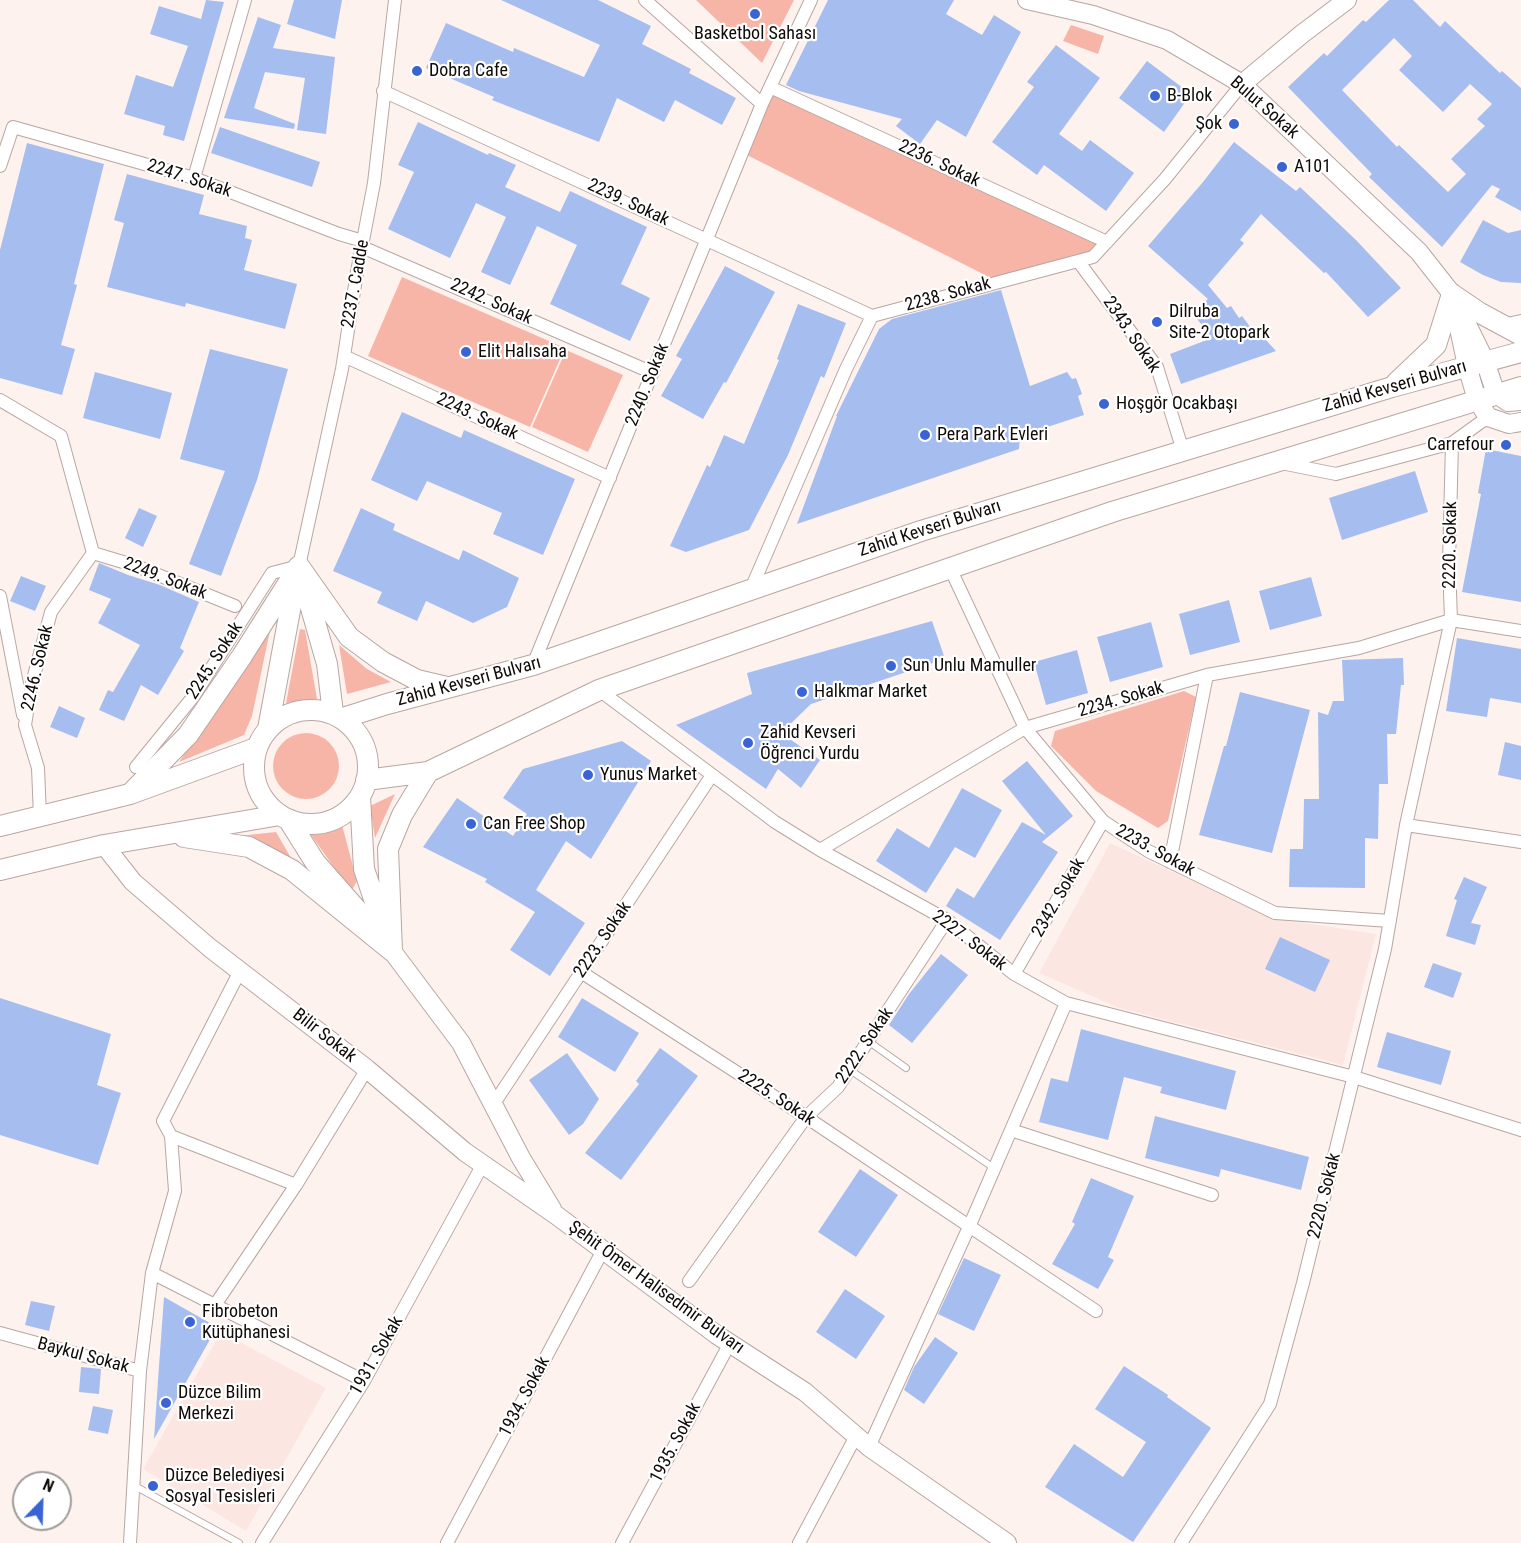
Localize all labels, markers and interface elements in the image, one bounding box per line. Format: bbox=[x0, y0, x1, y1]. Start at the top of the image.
marker: Basketbol Sahası bbox=[748, 7, 762, 21]
place label: Basketbol Sahası bbox=[694, 23, 816, 45]
place label: Dobra Cafe bbox=[429, 60, 508, 82]
marker: Dobra Cafe bbox=[410, 64, 424, 78]
street label: Bulut Sokak bbox=[1225, 72, 1303, 144]
place label: B-Blok bbox=[1167, 85, 1212, 107]
marker: B-Blok bbox=[1148, 89, 1162, 103]
place label: Şok bbox=[1196, 113, 1222, 135]
marker: Şok bbox=[1227, 117, 1241, 131]
street label: 2236. Sokak bbox=[895, 136, 983, 192]
street label: 2247. Sokak bbox=[144, 155, 234, 203]
place label: A101 bbox=[1294, 156, 1331, 178]
marker: A101 bbox=[1275, 160, 1289, 174]
street label: 2239. Sokak bbox=[584, 175, 672, 231]
street label: 2237. Cadde bbox=[338, 238, 374, 330]
street label: 2238. Sokak bbox=[903, 273, 993, 317]
street label: 2242. Sokak bbox=[447, 274, 535, 330]
street label: 2343. Sokak bbox=[1098, 293, 1164, 377]
place label: Dilruba Site-2 Otopark bbox=[1169, 301, 1270, 344]
marker: Dilruba Site-2 Otopark bbox=[1150, 315, 1164, 329]
street label: 2240. Sokak bbox=[622, 340, 674, 430]
place label: Elit Halısaha bbox=[478, 341, 567, 363]
marker: Elit Halısaha bbox=[459, 345, 473, 359]
street label: Zahid Kevseri Bulvarı bbox=[1321, 356, 1469, 418]
street label: 2243. Sokak bbox=[433, 389, 521, 445]
place label: Hoşgör Ocakbaşı bbox=[1116, 393, 1238, 415]
marker: Hoşgör Ocakbaşı bbox=[1097, 397, 1111, 411]
place label: Pera Park Evleri bbox=[937, 424, 1048, 446]
marker: Pera Park Evleri bbox=[918, 428, 932, 442]
place label: Carrefour bbox=[1427, 434, 1494, 456]
marker: Carrefour bbox=[1499, 438, 1513, 452]
street label: Zahid Kevseri Bulvarı bbox=[856, 496, 1004, 562]
street label: 2220. Sokak bbox=[1439, 501, 1463, 589]
street label: 2249. Sokak bbox=[120, 553, 210, 605]
street label: 2245. Sokak bbox=[182, 618, 248, 704]
street label: 2246. Sokak bbox=[18, 623, 58, 713]
street label: Zahid Kevseri Bulvarı bbox=[394, 652, 544, 712]
place label: Sun Unlu Mamuller bbox=[903, 655, 1036, 677]
marker: Sun Unlu Mamuller bbox=[884, 659, 898, 673]
street label: 2234. Sokak bbox=[1076, 678, 1166, 722]
place label: Halkmar Market bbox=[814, 681, 927, 703]
marker: Halkmar Market bbox=[795, 685, 809, 699]
place label: Zahid Kevseri Öğrenci Yurdu bbox=[760, 722, 860, 764]
marker: Zahid Kevseri Öğrenci Yurdu bbox=[741, 736, 755, 750]
place label: Yunus Market bbox=[600, 764, 697, 786]
marker: Yunus Market bbox=[581, 768, 595, 782]
place label: Can Free Shop bbox=[483, 813, 585, 835]
marker: Can Free Shop bbox=[464, 817, 478, 831]
street label: 2233. Sokak bbox=[1111, 820, 1199, 882]
street label: 2342. Sokak bbox=[1028, 855, 1090, 941]
street label: 2223. Sokak bbox=[570, 898, 636, 982]
street label: 2227. Sokak bbox=[928, 906, 1010, 976]
street label: Bilir Sokak bbox=[288, 1004, 360, 1068]
street label: 2222. Sokak bbox=[832, 1004, 898, 1088]
street label: 2225. Sokak bbox=[733, 1065, 819, 1131]
street label: 2220. Sokak bbox=[1304, 1151, 1346, 1241]
street label: Şehit Ömer Halisedmir Bulvarı bbox=[564, 1217, 748, 1359]
place label: Fibrobeton Kütüphanesi bbox=[202, 1301, 290, 1344]
street label: 1931. Sokak bbox=[346, 1313, 408, 1399]
marker: Fibrobeton Kütüphanesi bbox=[183, 1315, 197, 1329]
street label: Baykul Sokak bbox=[35, 1333, 131, 1379]
street label: 1934. Sokak bbox=[495, 1353, 555, 1441]
place label: Düzce Bilim Merkezi bbox=[178, 1382, 261, 1424]
marker: Düzce Bilim Merkezi bbox=[159, 1396, 173, 1410]
street label: 1935. Sokak bbox=[646, 1399, 706, 1487]
place label: Düzce Belediyesi Sosyal Tesisleri bbox=[165, 1465, 285, 1508]
north arrow bbox=[12, 1471, 72, 1531]
text: N bbox=[40, 1475, 57, 1496]
marker: Düzce Belediyesi Sosyal Tesisleri bbox=[146, 1479, 160, 1493]

